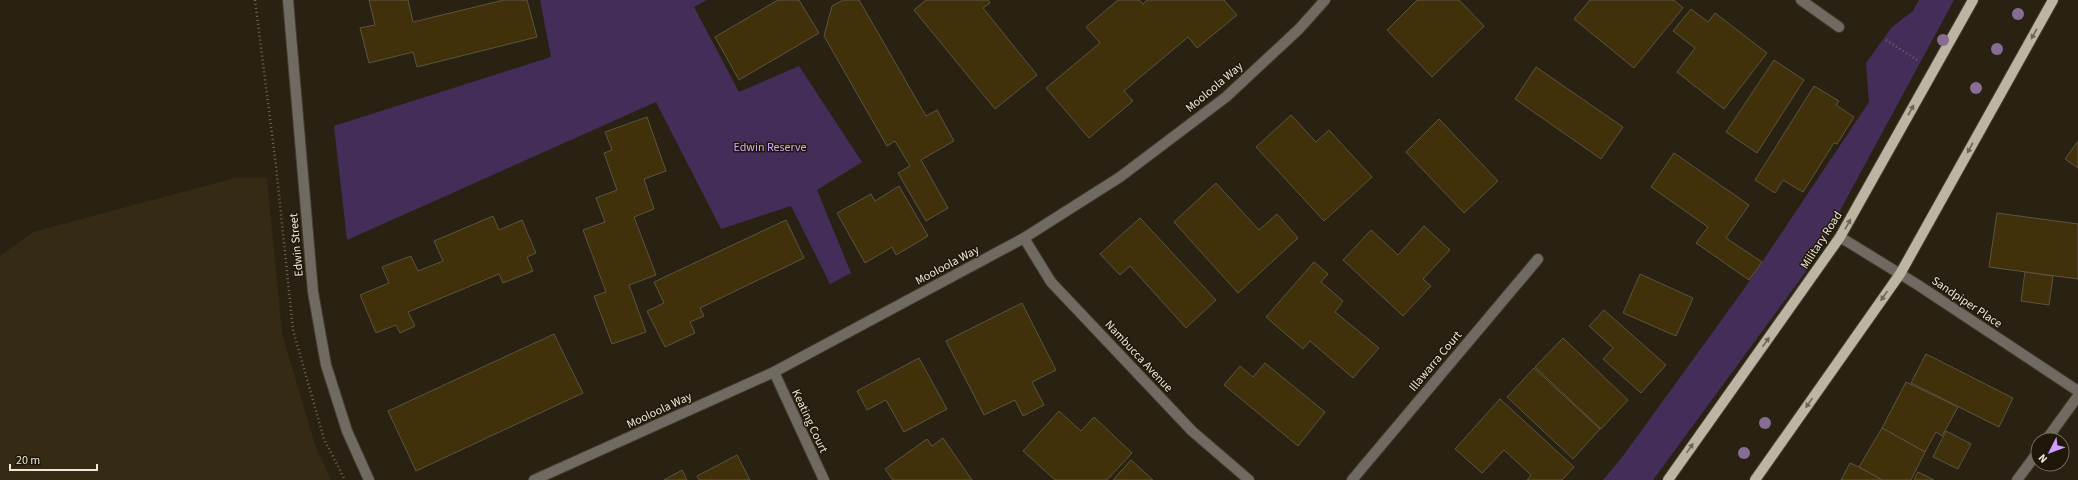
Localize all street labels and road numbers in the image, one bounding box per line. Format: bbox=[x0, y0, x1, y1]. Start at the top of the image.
street label: Mooloola Way bbox=[1182, 58, 1247, 116]
street label: Military Road bbox=[1796, 208, 1846, 272]
street label: Edwin Street bbox=[285, 213, 308, 277]
street label: Mooloola Way bbox=[912, 241, 983, 289]
street label: Sandpiper Place bbox=[1928, 273, 2005, 332]
street label: Nambucca Avenue bbox=[1101, 317, 1177, 396]
street label: Illawarra Court bbox=[1405, 327, 1466, 395]
street label: Keating Court bbox=[787, 387, 832, 456]
street label: Mooloola Way bbox=[624, 388, 695, 433]

